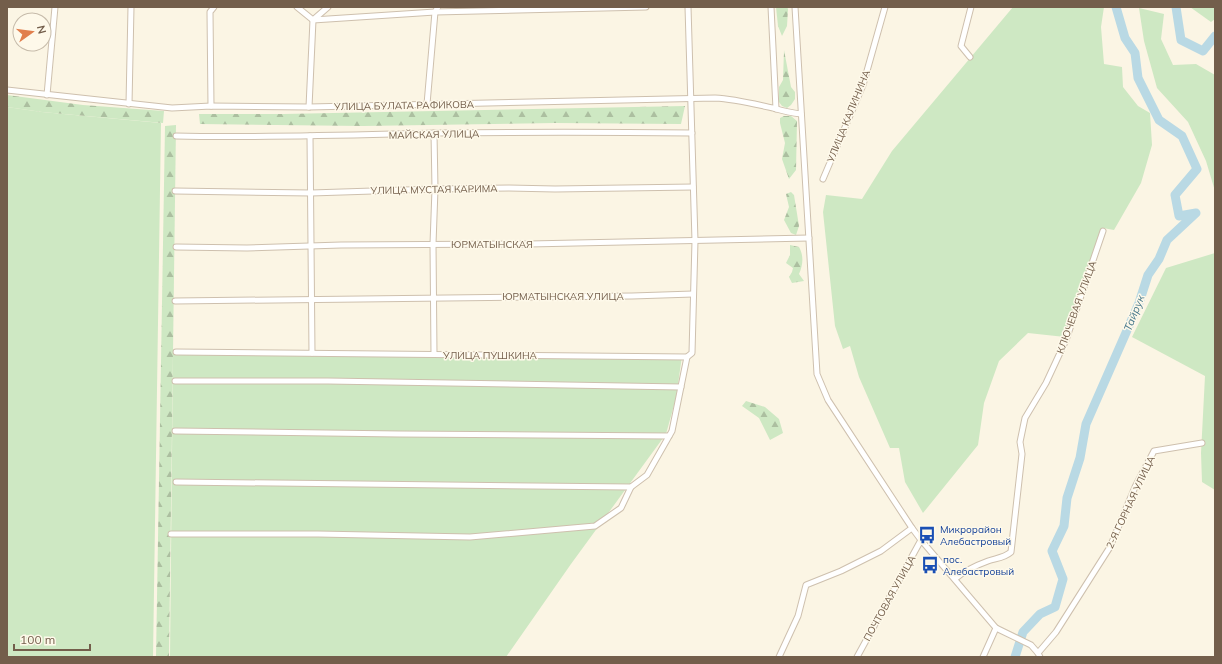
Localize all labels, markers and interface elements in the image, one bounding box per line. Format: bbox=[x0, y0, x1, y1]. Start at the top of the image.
north arrow bbox=[12, 12, 52, 52]
text: N bbox=[34, 24, 50, 35]
street label: УЛИЦА КАЛИНИНА bbox=[824, 67, 873, 165]
street label: УЛИЦА БУЛАТА РАФИКОВА bbox=[333, 98, 475, 113]
street label: МАЙСКАЯ УЛИЦА bbox=[389, 127, 480, 142]
street label: УЛИЦА МУСТАЯ КАРИМА bbox=[369, 182, 498, 197]
street label: ЮРМАТЫНСКАЯ bbox=[451, 238, 533, 251]
street label: КЛЮЧЕВАЯ УЛИЦА bbox=[1054, 258, 1100, 355]
street label: ЮРМАТЫНСКАЯ УЛИЦА bbox=[502, 290, 624, 303]
water label: Тайрук bbox=[1120, 292, 1148, 333]
street label: УЛИЦА ПУШКИНА bbox=[442, 349, 538, 362]
street label: 2-Я ГОРНАЯ УЛИЦА bbox=[1103, 453, 1158, 551]
place label: Микрорайон Алебастровый bbox=[940, 523, 1011, 548]
bus stop icon: Микрорайон Алебастровый bbox=[917, 525, 937, 545]
street label: ПОЧТОВАЯ УЛИЦА bbox=[860, 552, 919, 644]
place label: пос. Алебастровый bbox=[943, 553, 1014, 578]
bus stop icon: пос. Алебастровый bbox=[920, 555, 940, 575]
scale bar bbox=[14, 626, 90, 652]
text: 100 m bbox=[20, 632, 55, 647]

